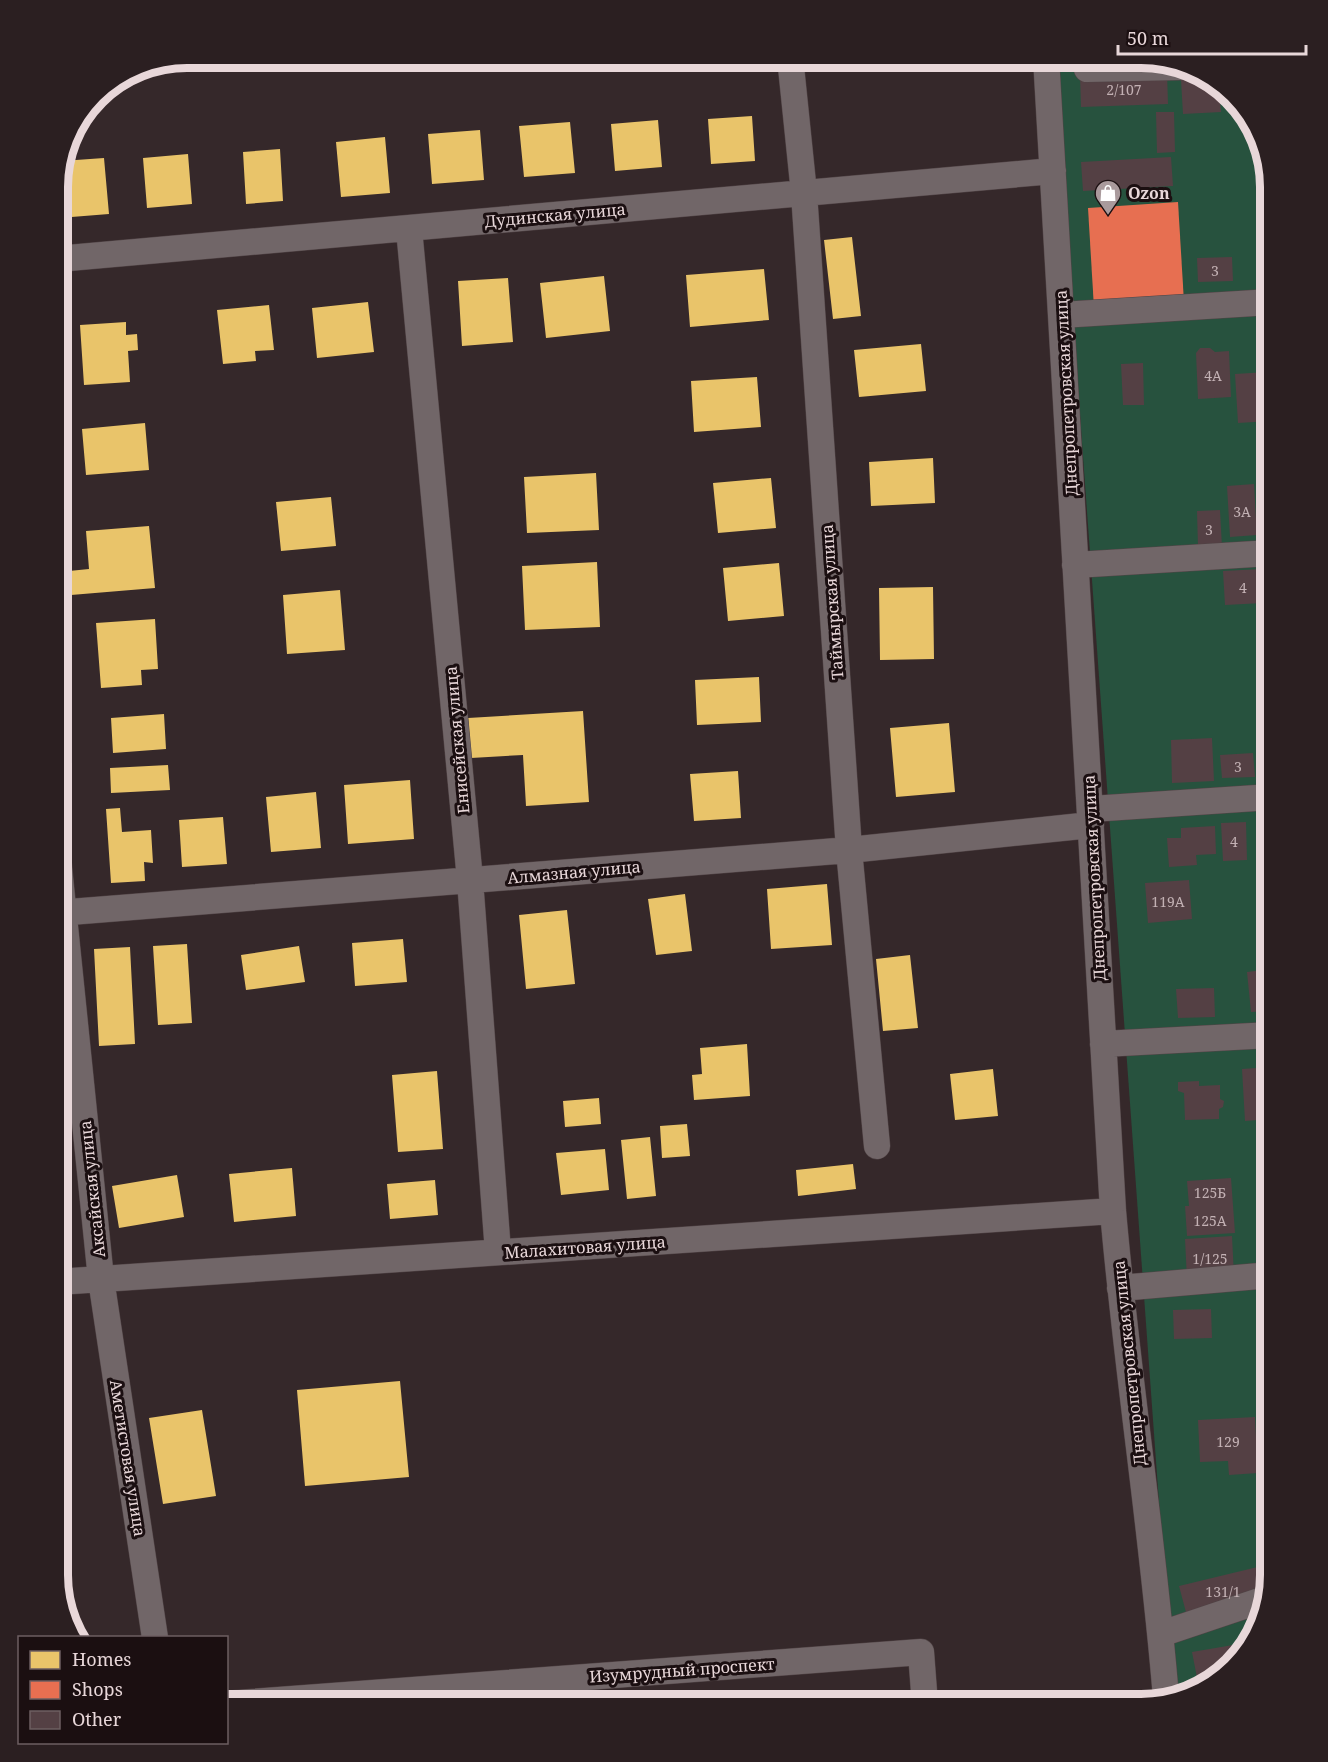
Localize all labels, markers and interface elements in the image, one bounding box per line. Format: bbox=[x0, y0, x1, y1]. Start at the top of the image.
scale bar bbox=[1118, 18, 1306, 56]
text: 50 m bbox=[1127, 26, 1169, 50]
house number: 2/107 bbox=[1106, 80, 1142, 99]
shop icon: Ozon bbox=[1093, 178, 1123, 216]
place label: Ozon bbox=[1128, 182, 1170, 204]
street label: Дудинская улица bbox=[484, 198, 626, 232]
house number: 3 bbox=[1211, 261, 1219, 280]
street label: Днепропетровская улица bbox=[1050, 289, 1082, 497]
house number: 4А bbox=[1204, 366, 1222, 385]
house number: 3А bbox=[1233, 502, 1251, 521]
house number: 3 bbox=[1205, 520, 1213, 539]
street label: Таймырская улица bbox=[816, 524, 848, 680]
house number: 4 bbox=[1239, 578, 1247, 597]
street label: Енисейская улица bbox=[440, 665, 474, 815]
house number: 3 bbox=[1234, 757, 1242, 776]
street label: Днепропетровская улица bbox=[1078, 774, 1110, 982]
house number: 4 bbox=[1230, 832, 1238, 851]
street label: Алмазная улица bbox=[507, 855, 641, 889]
house number: 119А bbox=[1151, 892, 1185, 911]
street label: Аксайская улица bbox=[74, 1119, 110, 1259]
house number: 125Б bbox=[1194, 1183, 1226, 1202]
house number: 125А bbox=[1193, 1211, 1227, 1230]
street label: Малахитовая улица bbox=[504, 1230, 666, 1264]
house number: 1/125 bbox=[1192, 1249, 1228, 1268]
street label: Днепропетровская улица bbox=[1107, 1259, 1151, 1467]
street label: Аметистовая улица bbox=[105, 1378, 151, 1538]
house number: 129 bbox=[1216, 1432, 1240, 1451]
house number: 131/1 bbox=[1205, 1582, 1241, 1601]
legend bbox=[18, 1636, 228, 1744]
text: Homes bbox=[72, 1647, 131, 1671]
street label: Изумрудный проспект bbox=[589, 1653, 776, 1687]
text: Shops bbox=[72, 1677, 123, 1701]
text: Other bbox=[72, 1707, 122, 1731]

